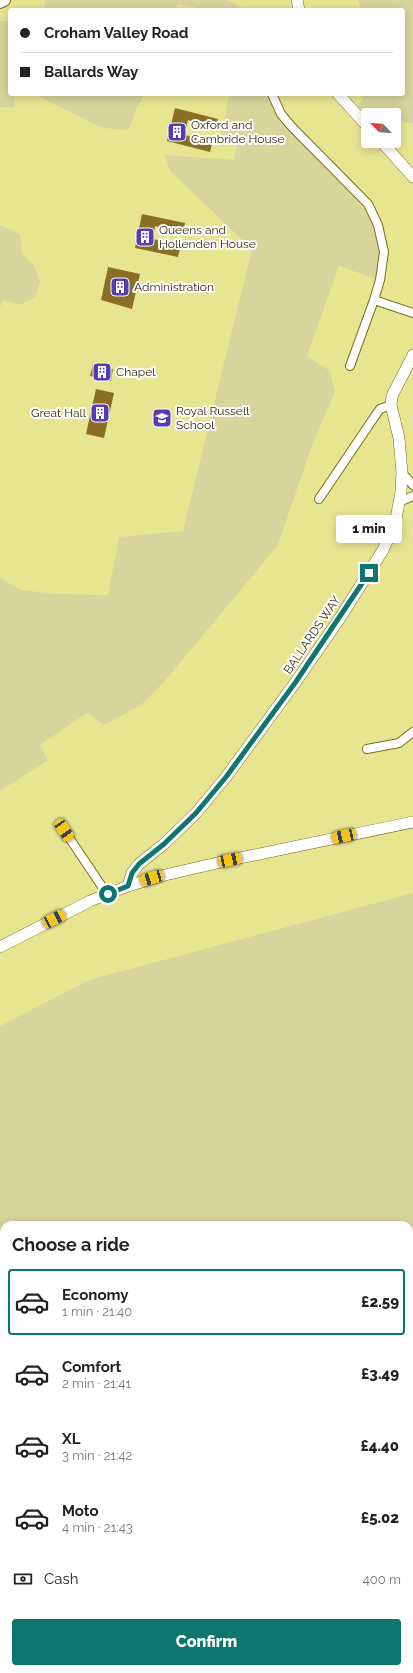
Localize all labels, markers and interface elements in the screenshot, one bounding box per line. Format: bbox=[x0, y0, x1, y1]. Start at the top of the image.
text: Croham Valley Road bbox=[44, 24, 189, 42]
text: Ballards Way bbox=[44, 63, 138, 81]
north arrow bbox=[361, 108, 401, 148]
map controls bbox=[361, 108, 401, 148]
place label: Oxford and Cambride House bbox=[191, 118, 284, 146]
building icon: Oxford and Cambride House bbox=[166, 121, 188, 143]
place label: Queens and Hollenden House bbox=[159, 223, 256, 251]
building icon: Queens and Hollenden House bbox=[134, 226, 156, 248]
building icon: Administration bbox=[109, 276, 131, 298]
place label: Administration bbox=[134, 280, 214, 294]
building icon: Chapel bbox=[91, 361, 113, 383]
place label: Chapel bbox=[116, 365, 156, 379]
building icon: Great Hall bbox=[89, 402, 111, 424]
place label: Royal Russell School bbox=[176, 404, 250, 432]
place label: Great Hall bbox=[31, 406, 87, 420]
school or university icon: Royal Russell School bbox=[151, 407, 173, 429]
callout: 1 min bbox=[336, 515, 402, 543]
text: 1 min bbox=[352, 521, 386, 536]
route end bbox=[360, 564, 378, 582]
street label: BALLARDS WAY bbox=[281, 593, 343, 677]
car bbox=[52, 817, 76, 843]
car bbox=[331, 828, 357, 844]
car bbox=[217, 852, 243, 868]
car bbox=[139, 869, 165, 887]
route start bbox=[99, 885, 117, 903]
car bbox=[41, 908, 67, 930]
text: Choose a ride bbox=[12, 1234, 130, 1255]
icon: car bbox=[14, 1284, 50, 1320]
text: Economy bbox=[62, 1286, 129, 1304]
text: £2.59 bbox=[361, 1293, 399, 1311]
text: 1 min · 21:40 bbox=[62, 1304, 132, 1319]
icon: car bbox=[14, 1356, 50, 1392]
text: Comfort bbox=[62, 1358, 121, 1376]
text: £3.49 bbox=[361, 1365, 399, 1383]
text: 2 min · 21:41 bbox=[62, 1376, 131, 1391]
icon: car bbox=[14, 1428, 50, 1464]
text: XL bbox=[62, 1430, 80, 1448]
text: £4.40 bbox=[360, 1437, 399, 1455]
text: 3 min · 21:42 bbox=[62, 1448, 132, 1463]
icon: car bbox=[14, 1500, 50, 1536]
text: Moto bbox=[62, 1502, 99, 1520]
text: £5.02 bbox=[361, 1509, 399, 1527]
text: 4 min · 21:43 bbox=[62, 1520, 133, 1535]
icon: cash bbox=[12, 1568, 34, 1590]
text: Cash bbox=[44, 1570, 78, 1588]
text: 400 m bbox=[363, 1572, 401, 1587]
button: Confirm bbox=[12, 1619, 401, 1665]

